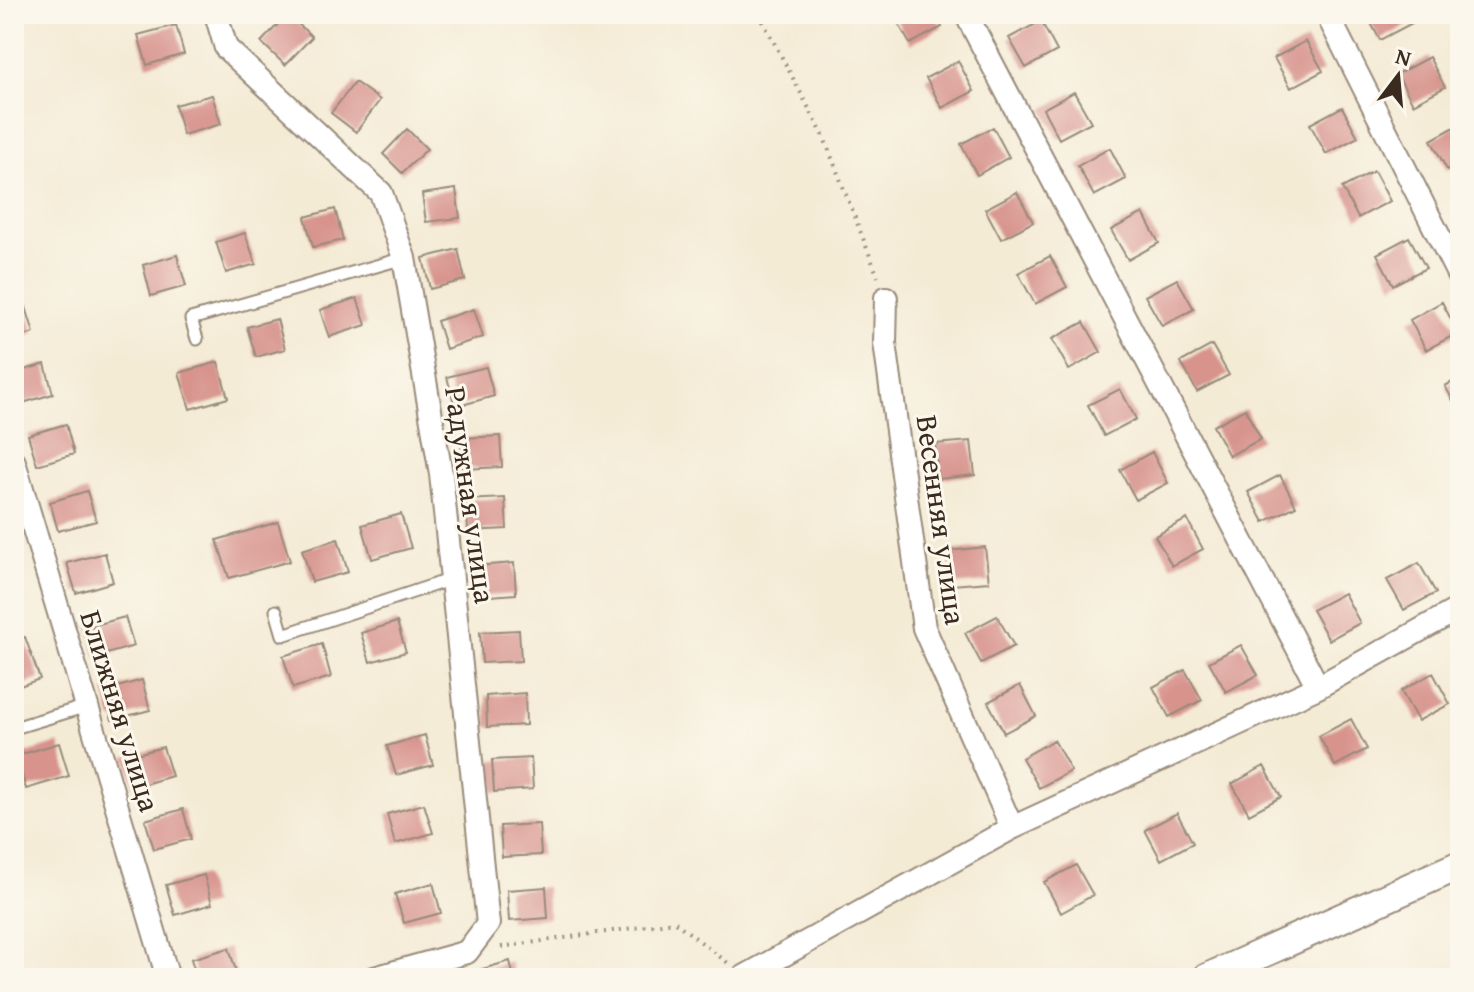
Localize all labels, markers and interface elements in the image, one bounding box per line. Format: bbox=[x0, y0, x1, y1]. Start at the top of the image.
north arrow bbox=[1358, 36, 1438, 116]
text: N bbox=[1392, 39, 1415, 74]
street label: Радужная улица bbox=[434, 384, 508, 607]
street label: Весенняя улица bbox=[906, 412, 979, 628]
street label: Ближняя улица bbox=[69, 604, 173, 818]

